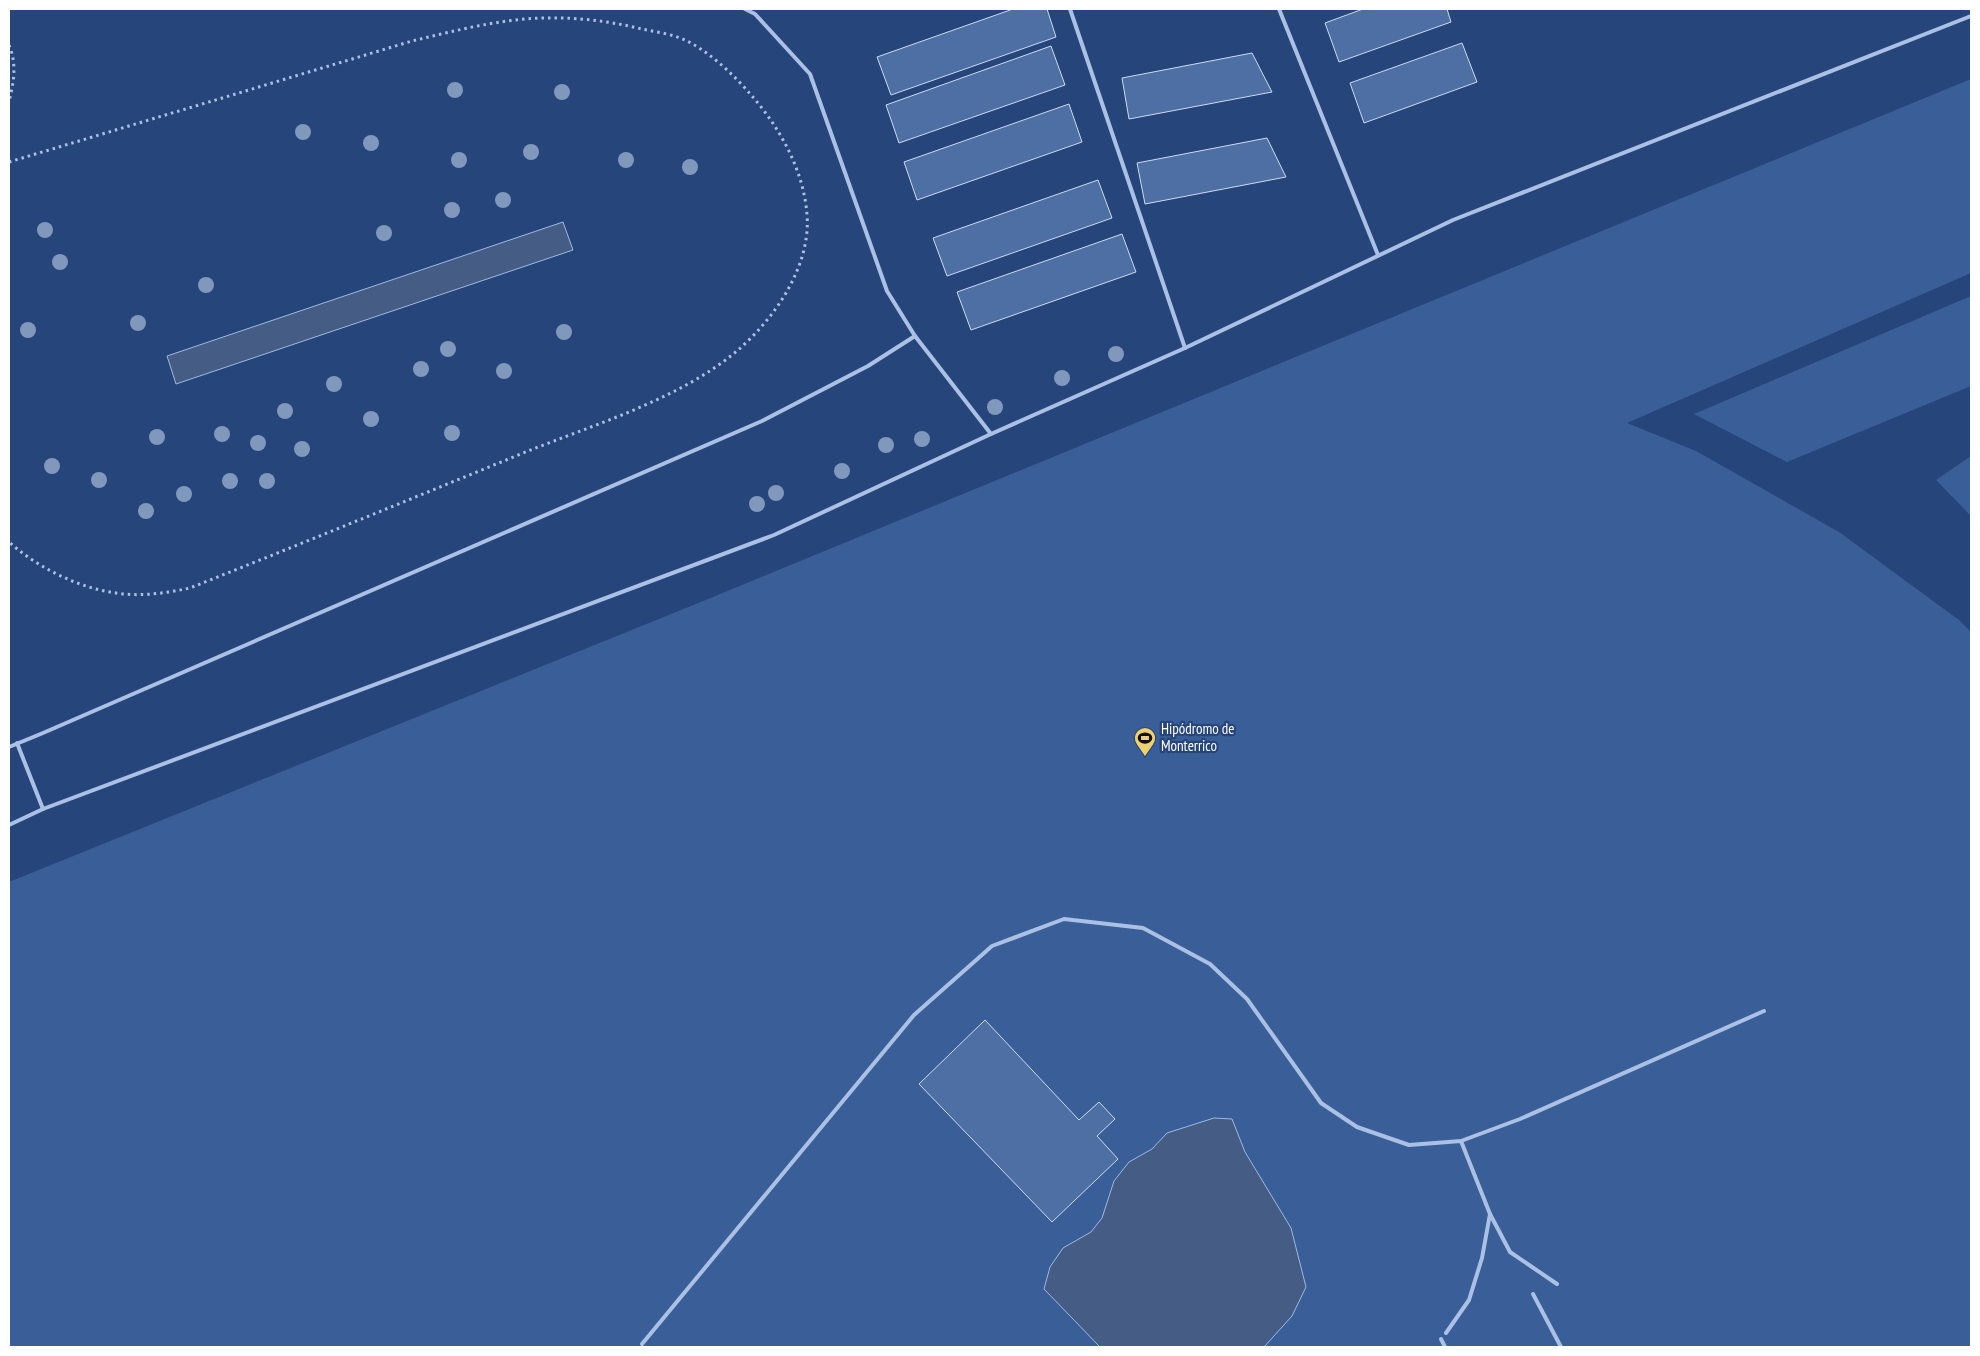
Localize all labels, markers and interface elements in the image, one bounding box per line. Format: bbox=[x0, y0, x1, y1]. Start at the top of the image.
place label: Hipódromo de Monterrico bbox=[1161, 719, 1235, 755]
sports icon: Hipódromo de Monterrico bbox=[1133, 726, 1157, 757]

